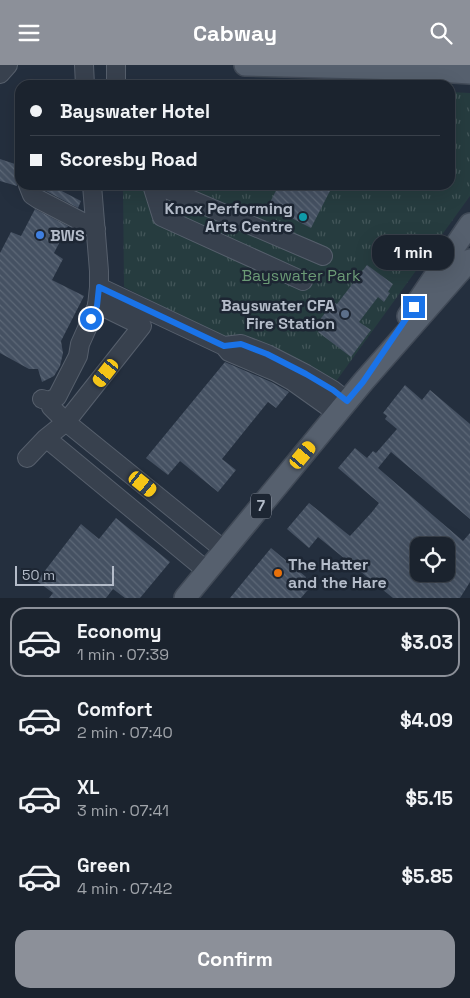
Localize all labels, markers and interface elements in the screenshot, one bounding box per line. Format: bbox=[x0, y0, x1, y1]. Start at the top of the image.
icon: menu bbox=[15, 19, 43, 47]
text: Cabway bbox=[193, 19, 277, 47]
icon: search bbox=[427, 19, 455, 47]
text: Bayswater Hotel bbox=[60, 99, 210, 124]
text: Scoresby Road bbox=[60, 147, 198, 172]
place label: Knox Performing Arts Centre bbox=[164, 198, 293, 237]
marker: Knox Performing Arts Centre bbox=[297, 211, 309, 223]
place label: BWS bbox=[50, 225, 85, 246]
marker: BWS bbox=[34, 229, 46, 241]
callout: 1 min bbox=[373, 235, 455, 269]
text: 1 min bbox=[393, 242, 433, 263]
park label: Bayswater Park bbox=[242, 265, 361, 286]
place label: Bayswater CFA Fire Station bbox=[221, 295, 335, 334]
route end bbox=[403, 296, 425, 318]
route start bbox=[80, 308, 102, 330]
marker: Bayswater CFA Fire Station bbox=[339, 308, 351, 320]
car bbox=[90, 357, 121, 389]
car bbox=[287, 439, 318, 471]
car bbox=[126, 469, 159, 499]
road number: 7 bbox=[251, 493, 271, 519]
map controls bbox=[410, 537, 455, 582]
button: locate bbox=[410, 537, 455, 582]
place label: The Hatter and the Hare bbox=[288, 554, 387, 593]
scale bar bbox=[15, 563, 114, 586]
text: 50 m bbox=[22, 566, 55, 584]
marker: The Hatter and the Hare bbox=[272, 567, 284, 579]
text: Economy bbox=[77, 619, 161, 644]
icon: car bbox=[17, 620, 62, 665]
text: $3.03 bbox=[401, 630, 453, 655]
text: 1 min · 07:39 bbox=[77, 644, 169, 665]
text: Comfort bbox=[77, 697, 153, 722]
icon: car bbox=[17, 698, 62, 743]
text: $4.09 bbox=[400, 708, 453, 733]
text: 2 min · 07:40 bbox=[77, 722, 173, 743]
text: XL bbox=[77, 775, 100, 800]
icon: car bbox=[17, 776, 62, 821]
text: $5.15 bbox=[405, 786, 453, 811]
text: 3 min · 07:41 bbox=[77, 800, 169, 821]
text: Green bbox=[77, 853, 130, 878]
icon: car bbox=[17, 854, 62, 899]
text: $5.85 bbox=[402, 864, 453, 889]
text: 4 min · 07:42 bbox=[77, 878, 173, 899]
button: Confirm bbox=[15, 930, 455, 988]

